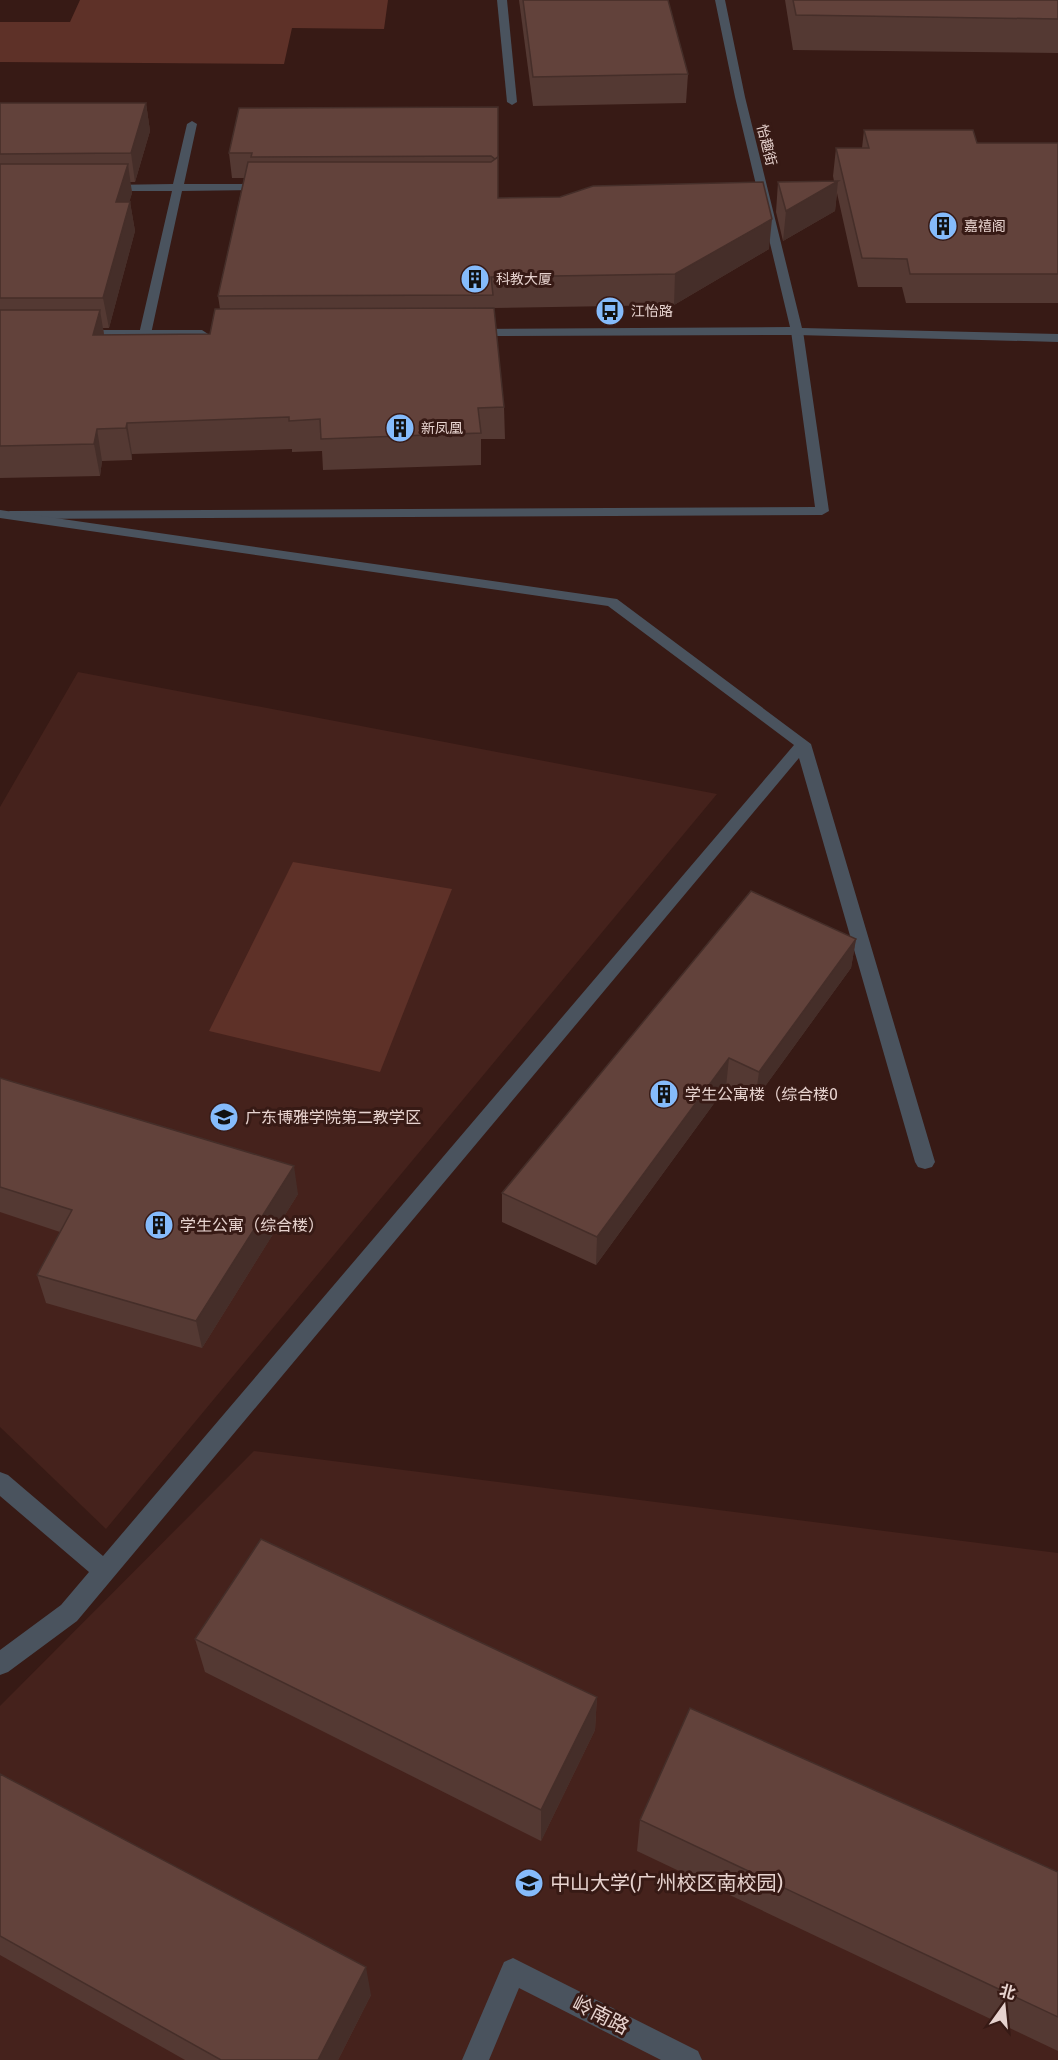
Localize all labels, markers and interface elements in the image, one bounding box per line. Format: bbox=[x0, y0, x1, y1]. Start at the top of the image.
street label: 怡趣街 bbox=[753, 123, 780, 168]
building icon: 嘉禧阁 bbox=[927, 210, 959, 242]
place label: 嘉禧阁 bbox=[964, 218, 1006, 235]
building icon: 科教大厦 bbox=[459, 263, 491, 295]
place label: 科教大厦 bbox=[496, 271, 552, 288]
bus stop icon: 江怡路 bbox=[594, 295, 626, 327]
place label: 江怡路 bbox=[631, 303, 673, 320]
building icon: 新凤凰 bbox=[384, 412, 416, 444]
place label: 新凤凰 bbox=[421, 420, 463, 437]
building icon: 学生公寓楼（综合楼0 bbox=[648, 1078, 680, 1110]
place label: 学生公寓楼（综合楼0 bbox=[685, 1085, 838, 1104]
school or university icon: 广东博雅学院第二教学区 bbox=[208, 1101, 240, 1133]
place label: 广东博雅学院第二教学区 bbox=[245, 1108, 421, 1127]
building icon: 学生公寓（综合楼） bbox=[143, 1209, 175, 1241]
place label: 学生公寓（综合楼） bbox=[180, 1216, 324, 1235]
school or university icon: 中山大学(广州校区南校园) bbox=[513, 1867, 545, 1899]
place label: 中山大学(广州校区南校园) bbox=[550, 1871, 783, 1895]
north arrow bbox=[974, 1976, 1034, 2036]
text: 北 bbox=[998, 1981, 1018, 2003]
street label: 岭南路 bbox=[569, 1991, 633, 2039]

